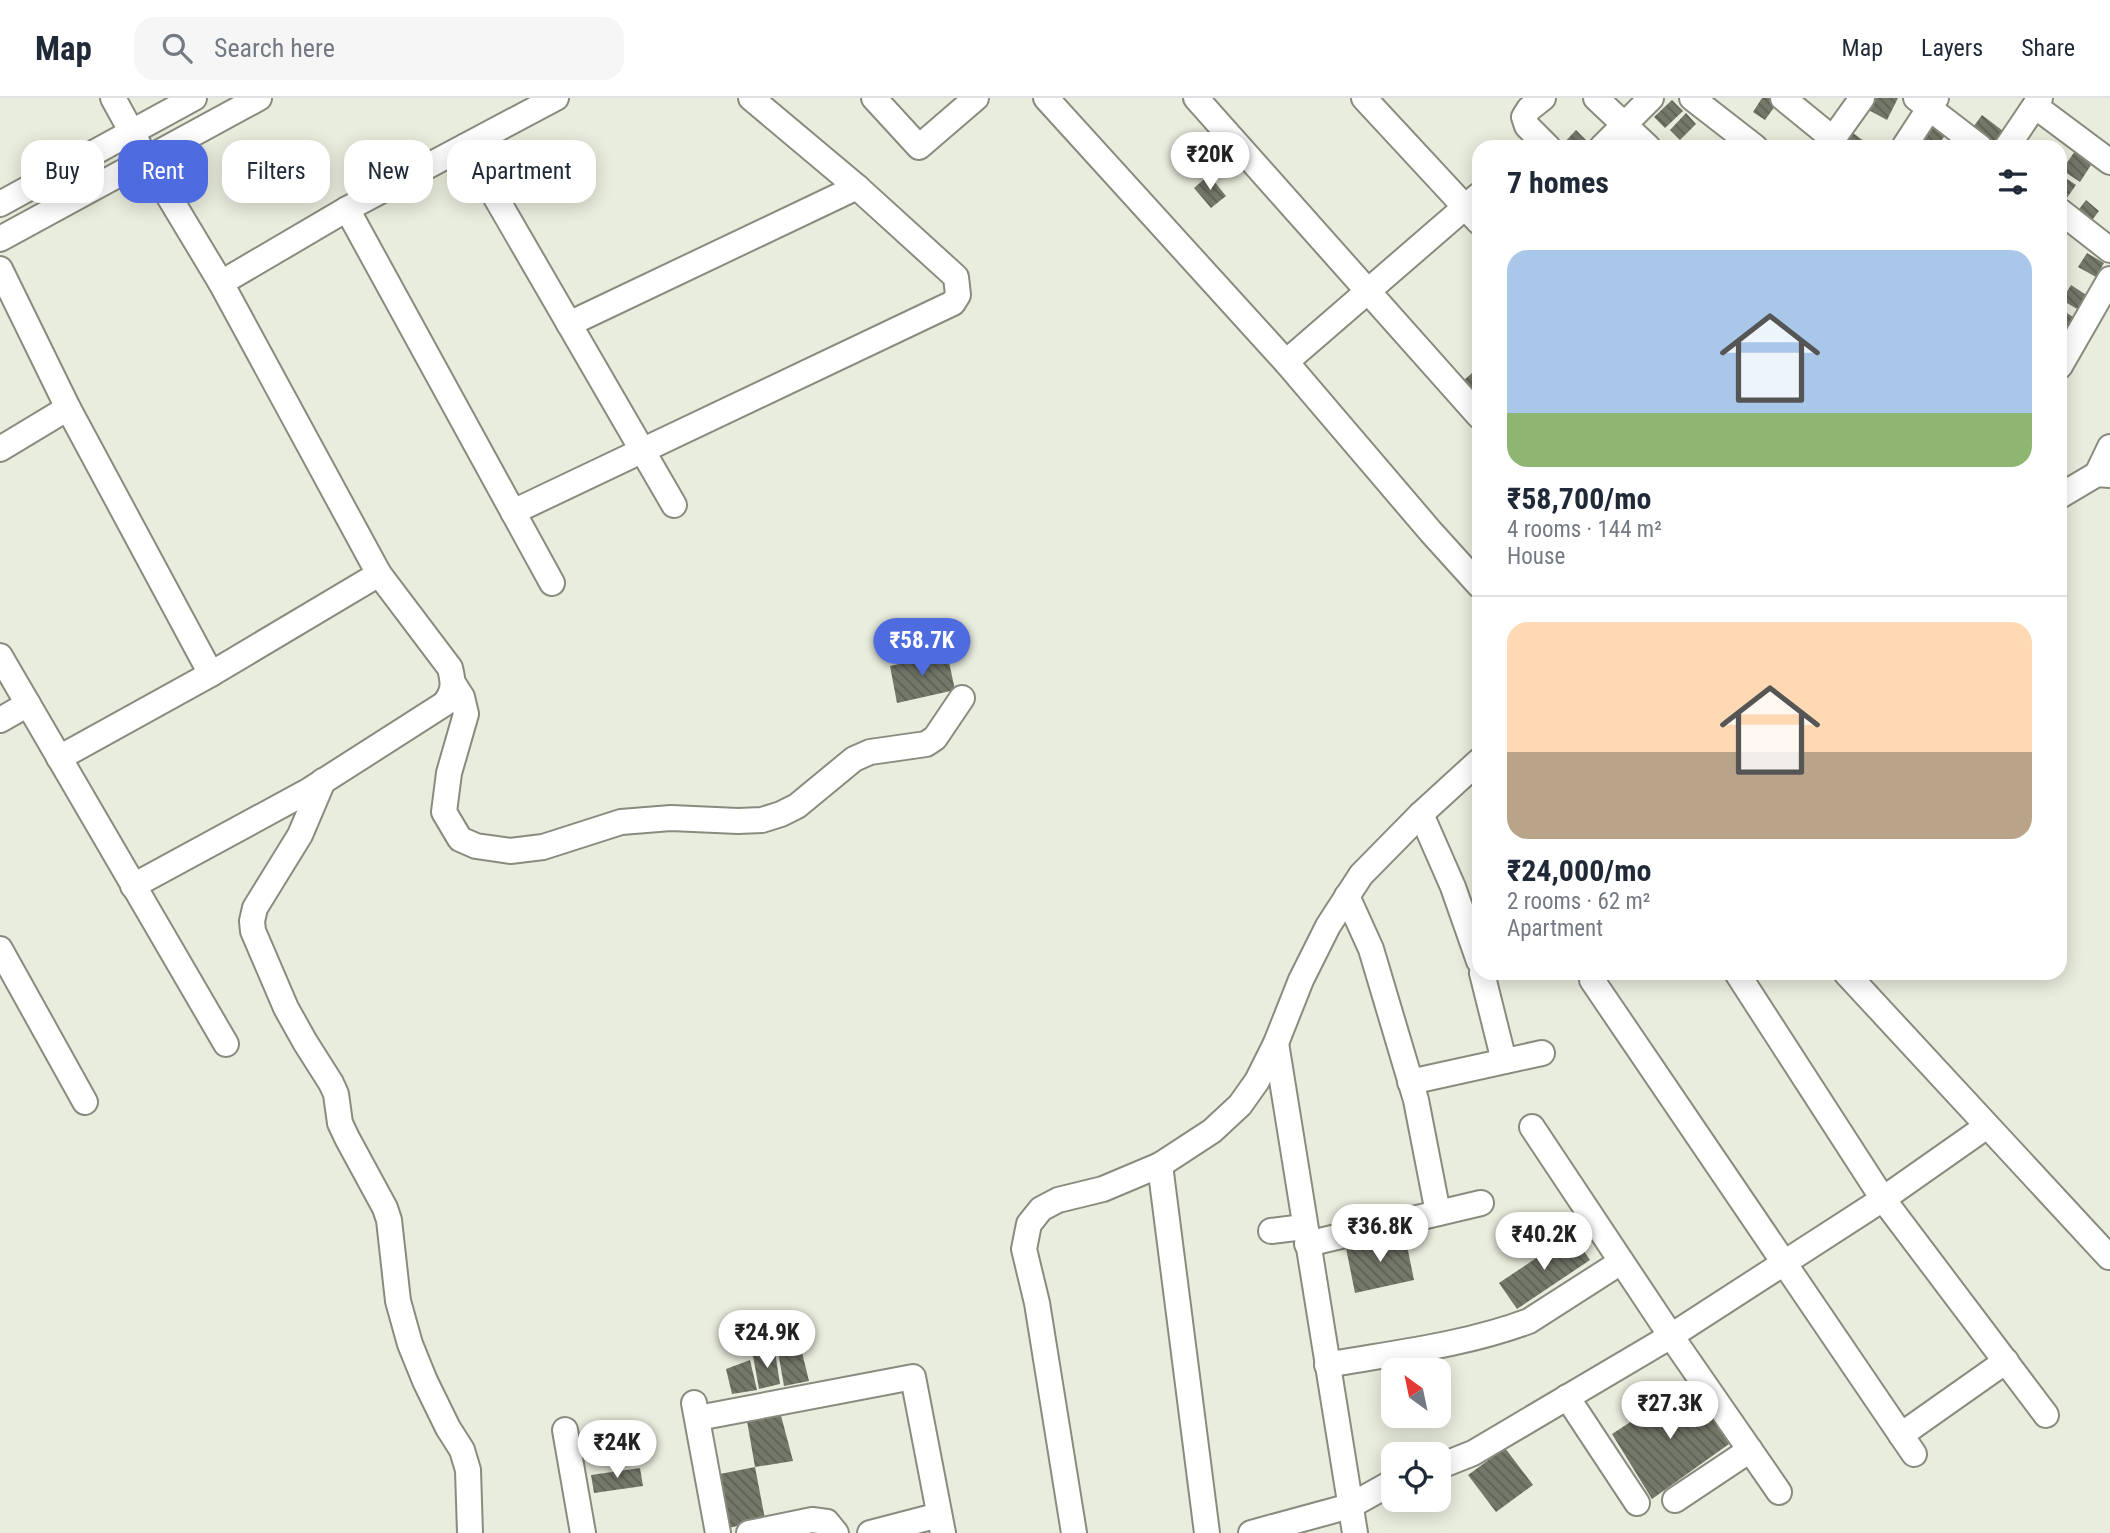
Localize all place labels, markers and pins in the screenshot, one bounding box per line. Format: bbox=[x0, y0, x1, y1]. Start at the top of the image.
pin: ₹20K bbox=[1169, 132, 1251, 192]
pin: ₹58.7K bbox=[865, 618, 979, 678]
pin: ₹36.8K bbox=[1323, 1204, 1437, 1264]
pin: ₹40.2K bbox=[1487, 1212, 1601, 1272]
pin: ₹24.9K bbox=[710, 1310, 824, 1370]
pin: ₹27.3K bbox=[1613, 1382, 1727, 1441]
pin: ₹24K bbox=[576, 1420, 658, 1480]

